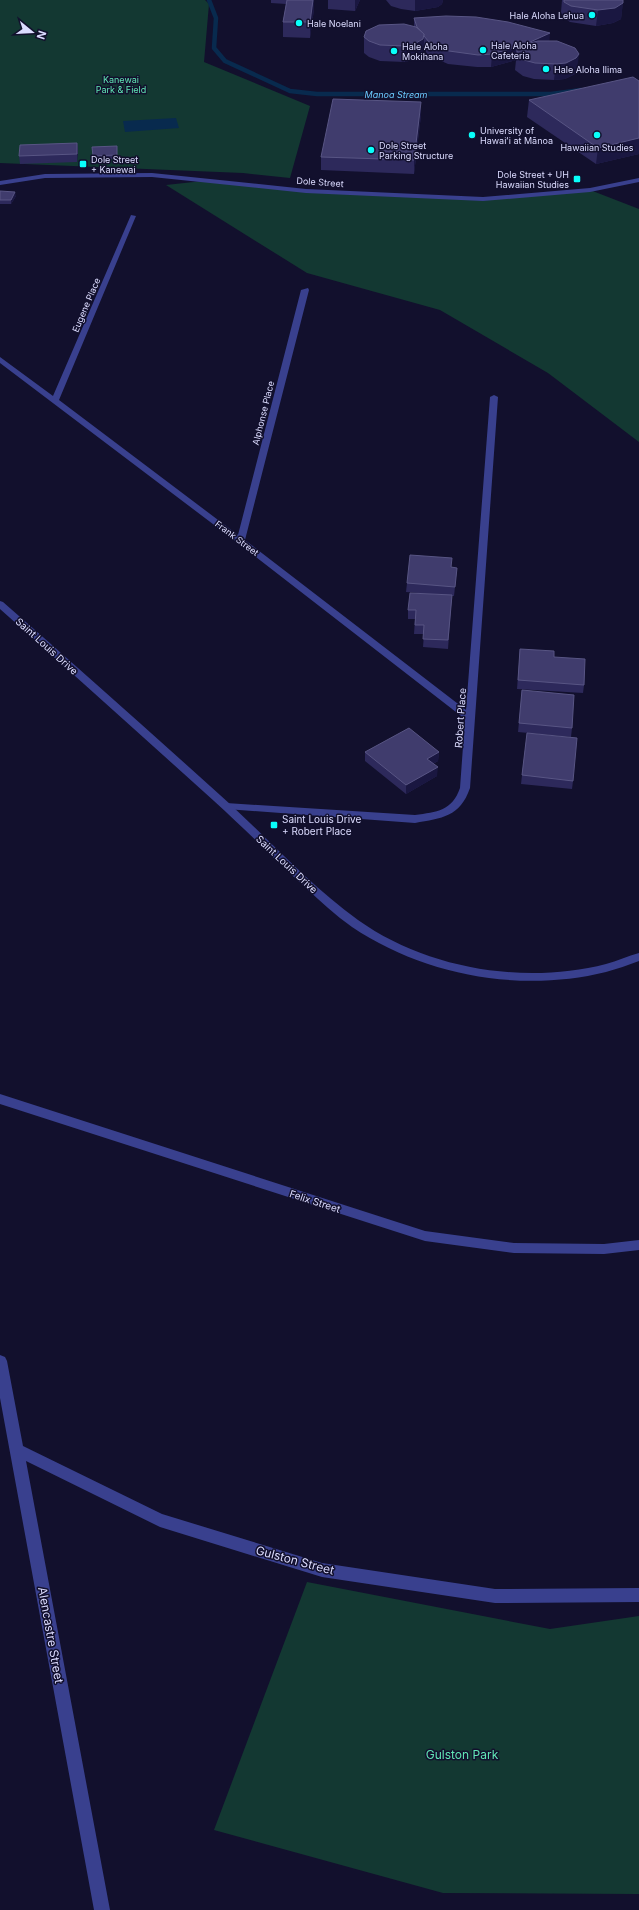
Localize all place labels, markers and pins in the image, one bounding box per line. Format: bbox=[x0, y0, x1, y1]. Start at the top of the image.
place label: Hale Aloha Lehua bbox=[510, 10, 584, 21]
marker: Hale Aloha Lehua bbox=[587, 10, 597, 20]
marker: Hale Noelani bbox=[294, 18, 304, 28]
place label: Hale Noelani bbox=[307, 18, 361, 29]
place label: Hale Aloha Cafeteria bbox=[491, 40, 537, 61]
place label: Hale Aloha Mokihana bbox=[402, 41, 448, 62]
marker: Hale Aloha Cafeteria bbox=[478, 45, 488, 55]
marker: Hale Aloha Mokihana bbox=[389, 46, 399, 56]
marker: Hale Aloha Ilima bbox=[541, 64, 551, 74]
place label: Hale Aloha Ilima bbox=[554, 64, 622, 75]
place label: University of Hawaiʻi at Mānoa bbox=[480, 125, 553, 146]
marker: University of Hawaiʻi at Mānoa bbox=[467, 130, 477, 140]
marker: Hawaiian Studies bbox=[592, 130, 602, 140]
place label: Dole Street Parking Structure bbox=[379, 140, 453, 161]
place label: Hawaiian Studies bbox=[560, 142, 634, 153]
marker: Dole Street Parking Structure bbox=[366, 145, 376, 155]
place label: Dole Street + Kanewai bbox=[91, 154, 138, 175]
marker: Dole Street + Kanewai bbox=[78, 159, 88, 169]
place label: Dole Street + UH Hawaiian Studies bbox=[496, 169, 569, 190]
marker: Dole Street + UH Hawaiian Studies bbox=[572, 174, 582, 184]
place label: Saint Louis Drive + Robert Place bbox=[282, 813, 362, 837]
marker: Saint Louis Drive + Robert Place bbox=[269, 820, 279, 830]

